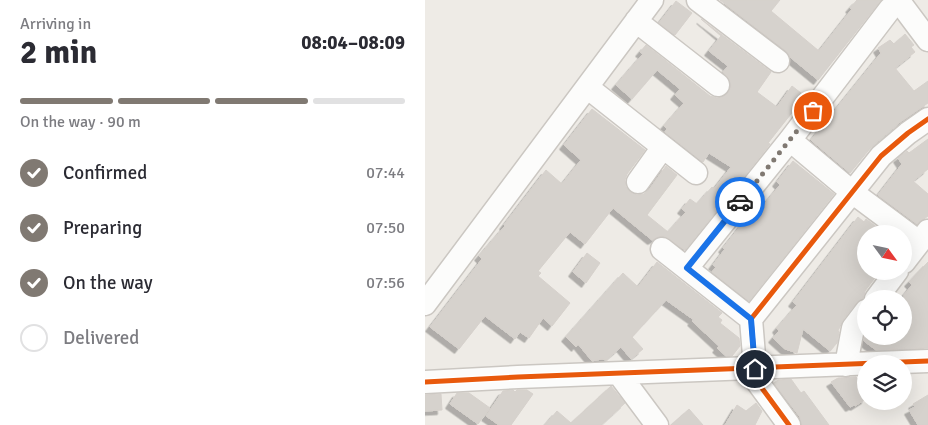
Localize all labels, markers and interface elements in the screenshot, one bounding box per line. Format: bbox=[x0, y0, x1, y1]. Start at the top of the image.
text: Arriving in bbox=[20, 14, 91, 34]
text: 08:04–08:09 bbox=[301, 31, 405, 55]
text: 2 min bbox=[20, 33, 97, 72]
pin bbox=[792, 90, 834, 132]
icon: bag bbox=[799, 97, 827, 125]
text: On the way · 90 m bbox=[20, 112, 141, 132]
icon: check bbox=[20, 159, 48, 187]
text: Confirmed bbox=[63, 161, 147, 185]
text: 07:44 bbox=[366, 163, 405, 183]
courier bbox=[715, 177, 765, 227]
icon: car bbox=[726, 188, 754, 216]
icon: check bbox=[20, 214, 48, 242]
text: Preparing bbox=[63, 216, 142, 240]
text: 07:50 bbox=[366, 218, 405, 238]
north arrow bbox=[857, 225, 913, 280]
map controls bbox=[857, 225, 912, 410]
icon: check bbox=[20, 269, 48, 297]
text: On the way bbox=[63, 271, 153, 295]
text: 07:56 bbox=[366, 273, 405, 293]
button: locate bbox=[857, 290, 912, 345]
text: Delivered bbox=[63, 326, 139, 350]
pin bbox=[734, 348, 776, 390]
icon: home bbox=[741, 355, 769, 383]
button: layers bbox=[857, 355, 912, 410]

